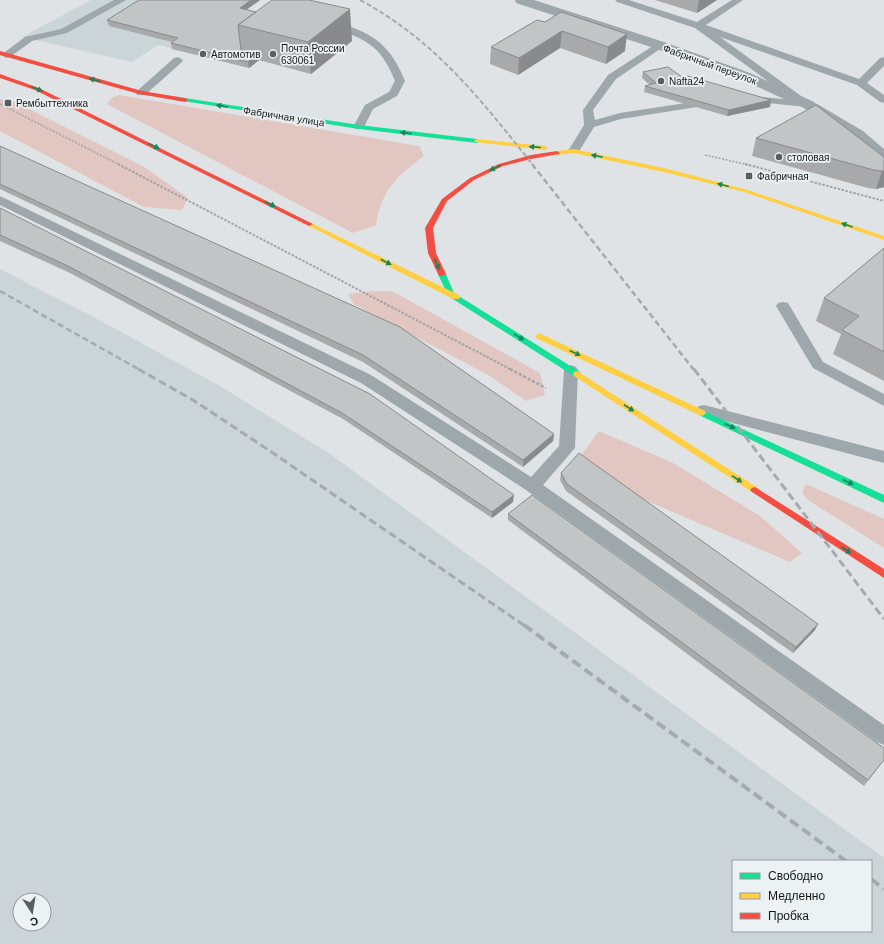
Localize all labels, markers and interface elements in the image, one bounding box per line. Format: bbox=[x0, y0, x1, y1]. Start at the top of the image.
street label: Фабричный переулок bbox=[661, 42, 759, 87]
place label: Почта России 630061 bbox=[281, 43, 345, 66]
marker: Автомотив bbox=[198, 49, 208, 59]
place label: Автомотив bbox=[211, 49, 261, 60]
marker: Почта России 630061 bbox=[268, 49, 278, 59]
marker: Nafta24 bbox=[656, 76, 666, 86]
place label: Nafta24 bbox=[669, 76, 704, 87]
one-way arrow bbox=[88, 77, 100, 83]
one-way arrow bbox=[31, 87, 43, 93]
marker: Рембыттехника bbox=[3, 98, 13, 108]
place label: Рембыттехника bbox=[16, 98, 89, 109]
one-way arrow bbox=[216, 103, 228, 109]
street label: Фабричная улица bbox=[243, 105, 326, 128]
one-way arrow bbox=[400, 130, 412, 136]
one-way arrow bbox=[148, 143, 159, 149]
one-way arrow bbox=[529, 144, 541, 150]
one-way arrow bbox=[591, 152, 603, 158]
marker: столовая bbox=[774, 152, 784, 162]
place label: столовая bbox=[787, 152, 830, 163]
one-way arrow bbox=[489, 165, 501, 171]
marker: Фабричная bbox=[744, 171, 754, 181]
place label: Фабричная bbox=[757, 171, 809, 182]
one-way arrow bbox=[717, 182, 730, 188]
one-way arrow bbox=[264, 201, 276, 207]
one-way arrow bbox=[841, 222, 853, 228]
one-way arrow bbox=[381, 258, 392, 265]
one-way arrow bbox=[434, 259, 440, 270]
one-way arrow bbox=[513, 334, 525, 341]
one-way arrow bbox=[569, 350, 580, 356]
one-way arrow bbox=[623, 404, 634, 412]
one-way arrow bbox=[724, 423, 736, 429]
one-way arrow bbox=[732, 475, 743, 483]
one-way arrow bbox=[842, 479, 853, 485]
one-way arrow bbox=[841, 546, 851, 554]
legend bbox=[732, 860, 872, 932]
text: Свободно bbox=[768, 869, 823, 883]
text: Медленно bbox=[768, 889, 825, 903]
north arrow bbox=[12, 892, 52, 932]
text: Пробка bbox=[768, 909, 809, 923]
text: С bbox=[29, 915, 39, 928]

